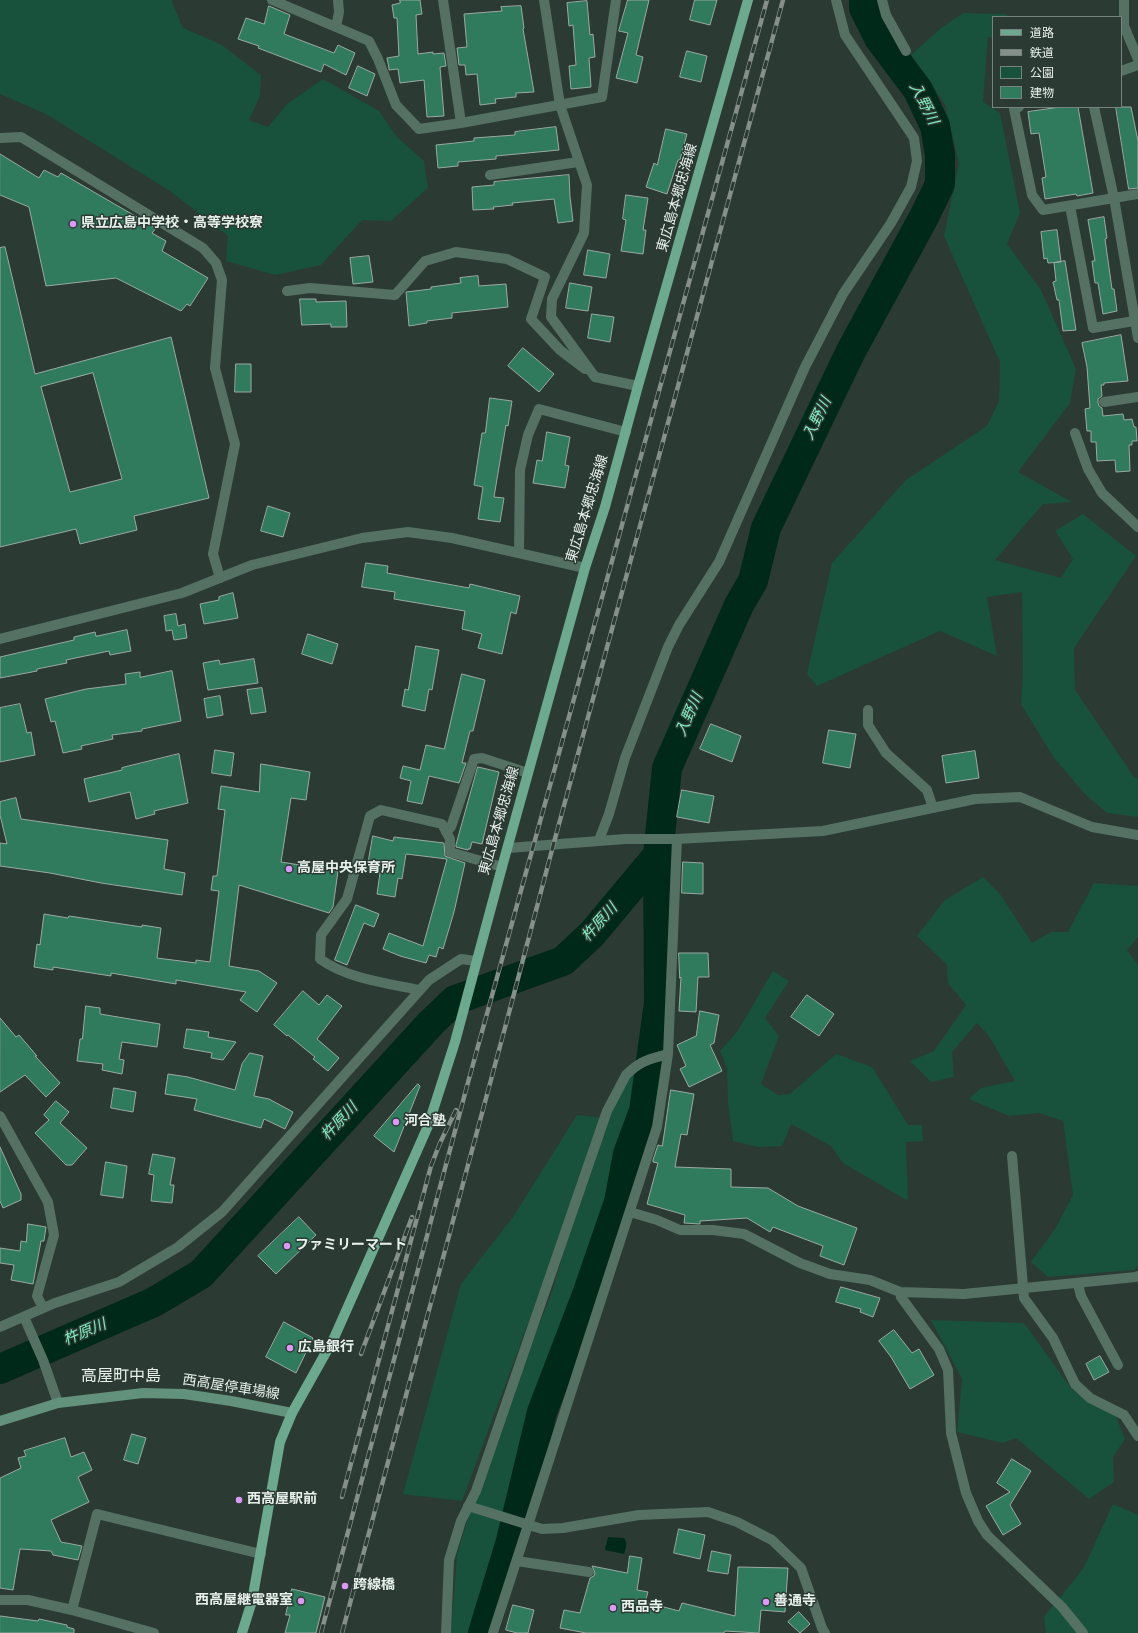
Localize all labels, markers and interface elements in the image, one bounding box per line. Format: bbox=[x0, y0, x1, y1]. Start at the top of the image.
legend bbox=[992, 16, 1122, 108]
text: 道路 bbox=[1030, 24, 1054, 42]
text: 鉄道 bbox=[1030, 44, 1054, 62]
text: 公園 bbox=[1030, 64, 1054, 82]
water label: 入野川 bbox=[905, 80, 941, 128]
text: 建物 bbox=[1030, 84, 1054, 102]
street label: 東広島本郷忠海線 bbox=[654, 142, 702, 254]
place label: 県立広島中学校・高等学校寮 bbox=[81, 216, 263, 232]
marker: 県立広島中学校・高等学校寮 bbox=[68, 219, 78, 229]
water label: 入野川 bbox=[800, 395, 836, 443]
street label: 東広島本郷忠海線 bbox=[564, 453, 612, 565]
water label: 入野川 bbox=[673, 691, 707, 739]
street label: 東広島本郷忠海線 bbox=[476, 765, 524, 877]
place label: 高屋中央保育所 bbox=[297, 861, 395, 877]
marker: 高屋中央保育所 bbox=[284, 864, 294, 874]
water label: 杵原川 bbox=[578, 900, 622, 946]
water label: 杵原川 bbox=[318, 1099, 362, 1145]
place label: 河合塾 bbox=[404, 1114, 446, 1130]
marker: 河合塾 bbox=[391, 1117, 401, 1127]
place label: ファミリーマート bbox=[295, 1238, 407, 1254]
marker: ファミリーマート bbox=[282, 1241, 292, 1251]
water label: 杵原川 bbox=[61, 1316, 109, 1350]
place label: 広島銀行 bbox=[298, 1340, 354, 1356]
marker: 広島銀行 bbox=[285, 1343, 295, 1353]
district label: 高屋町中島 bbox=[81, 1367, 161, 1387]
street label: 西高屋停車場線 bbox=[181, 1372, 281, 1404]
place label: 西高屋駅前 bbox=[247, 1492, 317, 1508]
marker: 西高屋駅前 bbox=[234, 1495, 244, 1505]
place label: 跨線橋 bbox=[353, 1578, 395, 1594]
marker: 跨線橋 bbox=[340, 1581, 350, 1591]
place label: 西高屋継電器室 bbox=[195, 1593, 293, 1609]
place label: 善通寺 bbox=[774, 1594, 816, 1610]
marker: 西高屋継電器室 bbox=[296, 1596, 306, 1606]
marker: 善通寺 bbox=[761, 1597, 771, 1607]
place label: 西品寺 bbox=[621, 1600, 663, 1616]
marker: 西品寺 bbox=[608, 1603, 618, 1613]

